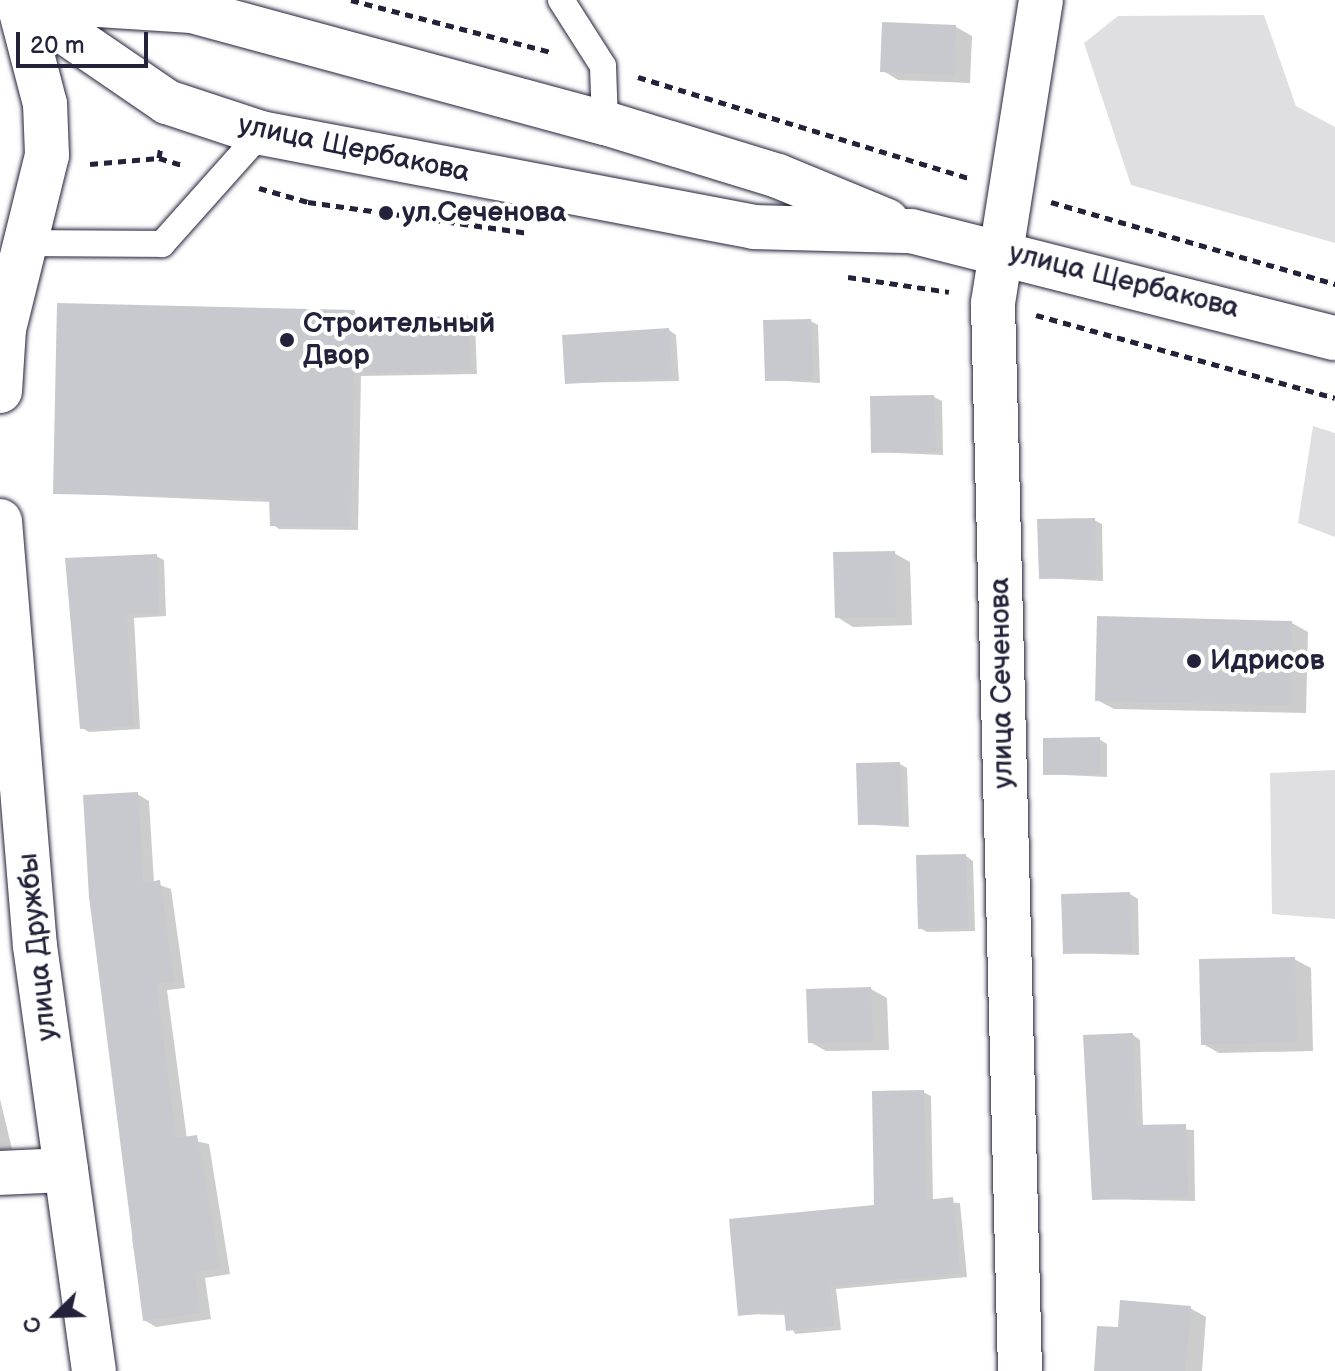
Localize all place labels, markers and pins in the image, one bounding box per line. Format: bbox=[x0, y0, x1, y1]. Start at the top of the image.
place label: ул.Сеченова bbox=[402, 196, 566, 230]
marker: ул.Сеченова bbox=[377, 204, 395, 222]
place label: Строительный Двор bbox=[303, 307, 495, 373]
marker: Строительный Двор bbox=[278, 331, 296, 349]
place label: Идрисов bbox=[1210, 644, 1325, 678]
marker: Идрисов bbox=[1185, 652, 1203, 670]

